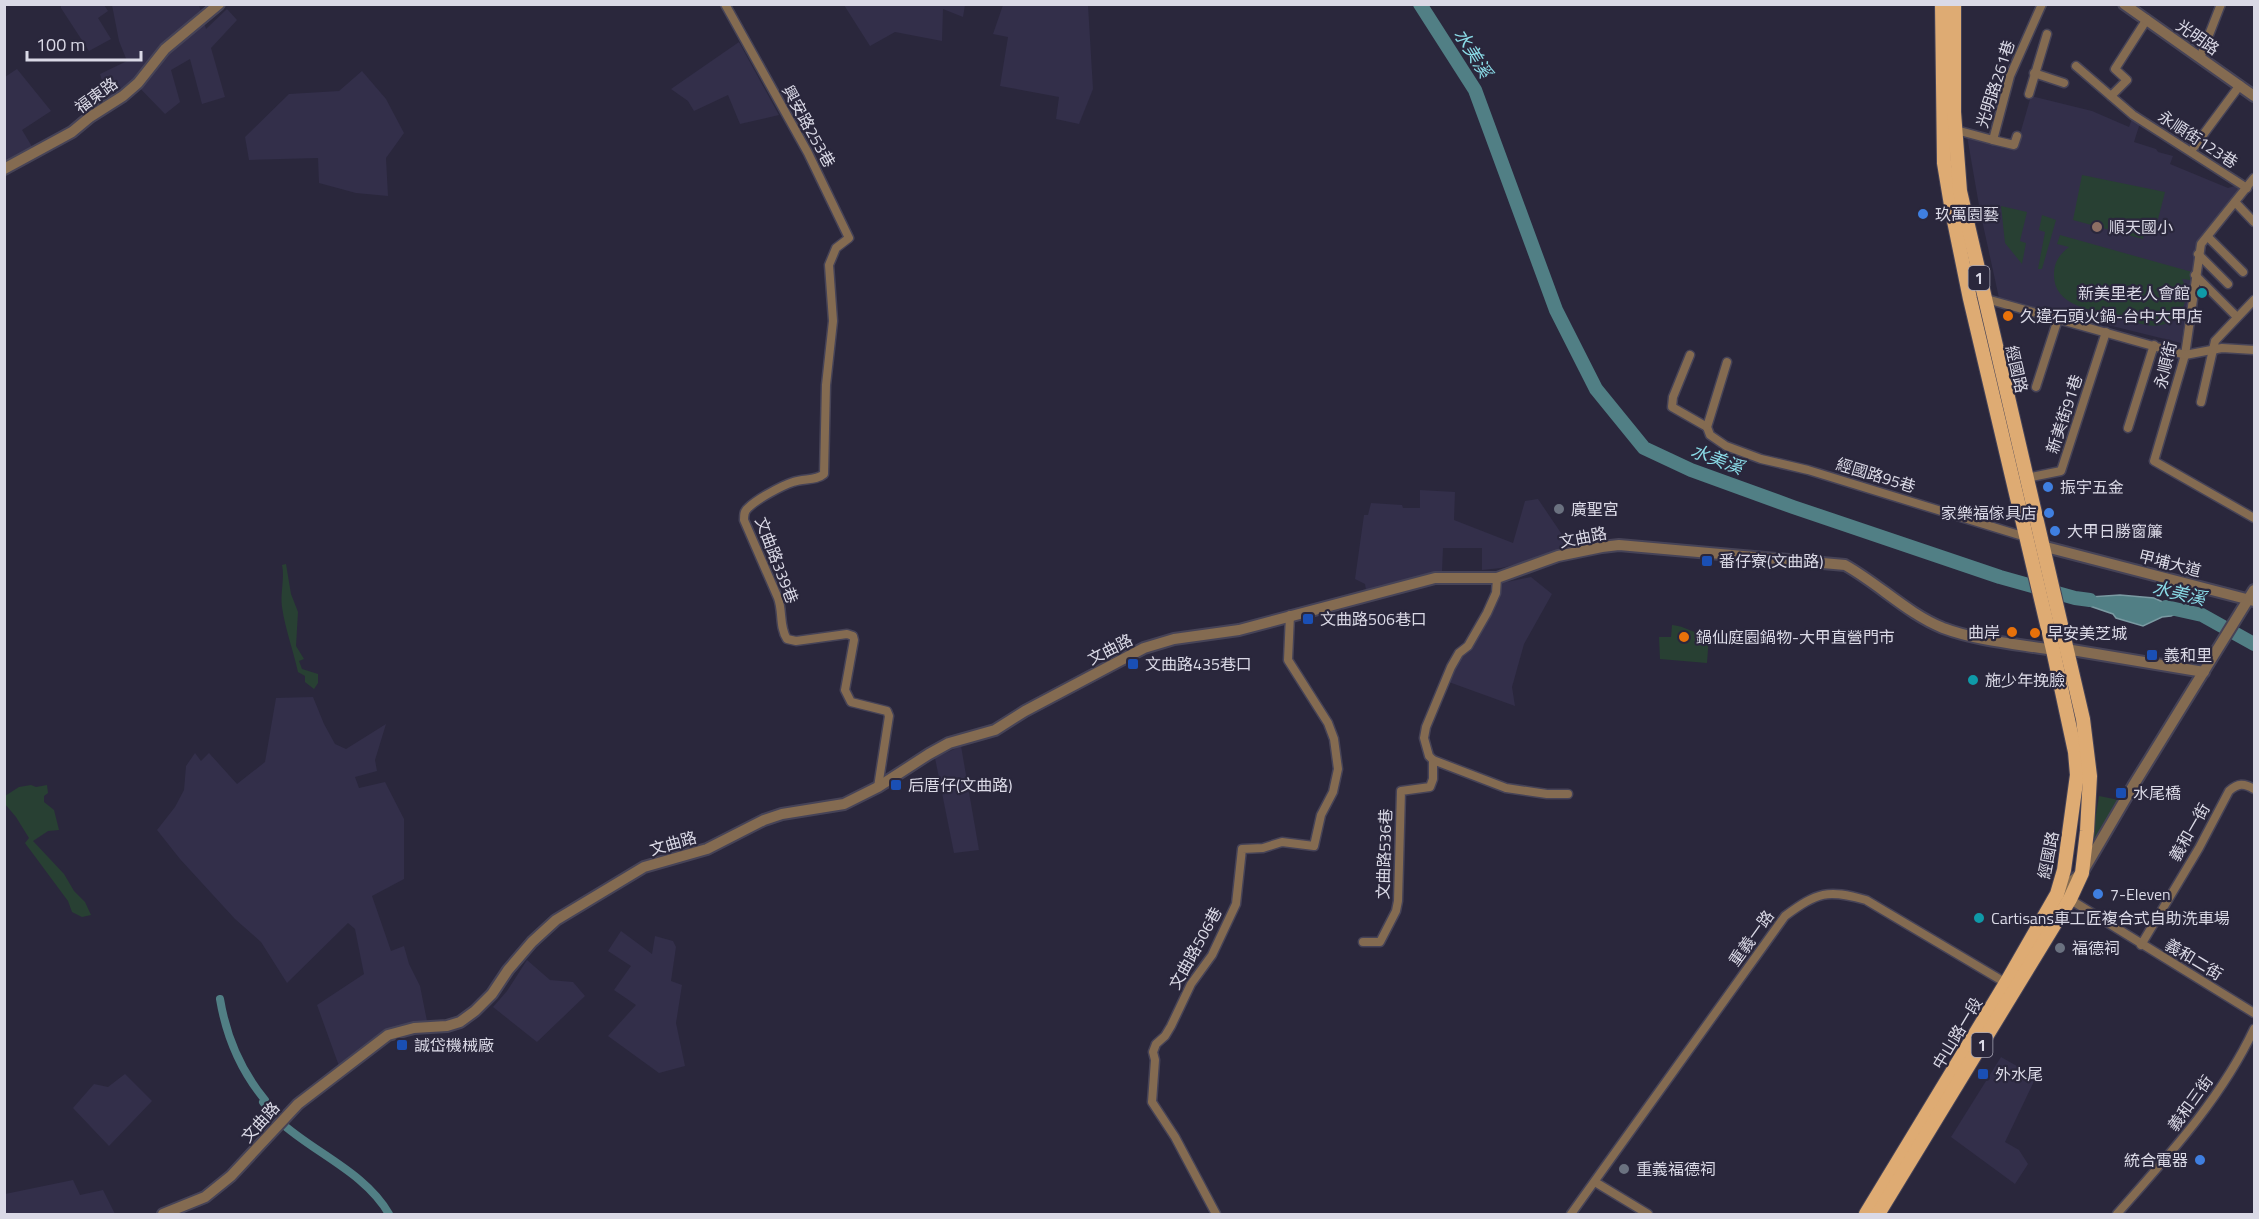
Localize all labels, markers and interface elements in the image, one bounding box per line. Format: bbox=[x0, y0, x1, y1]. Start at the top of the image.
street label: 光明路 bbox=[2171, 13, 2225, 61]
water label: 水美溪 bbox=[1447, 23, 1500, 86]
scale bar bbox=[27, 24, 141, 62]
text: 100 m bbox=[36, 31, 85, 58]
street label: 光明路261巷 bbox=[1970, 37, 2020, 131]
street label: 福東路 bbox=[70, 71, 122, 119]
street label: 興安路253巷 bbox=[776, 80, 842, 172]
street label: 永順街123巷 bbox=[2153, 104, 2243, 174]
place label: 玖萬園藝 bbox=[1935, 202, 1999, 226]
marker: 玖萬園藝 bbox=[1916, 207, 1930, 221]
place label: 順天國小 bbox=[2109, 215, 2173, 239]
marker: 順天國小 bbox=[2090, 220, 2104, 234]
road number: 1 bbox=[1968, 266, 1990, 290]
place label: 新美里老人會館 bbox=[2078, 281, 2190, 305]
marker: 新美里老人會館 bbox=[2195, 286, 2209, 300]
place label: 久違石頭火鍋-台中大甲店 bbox=[2020, 304, 2203, 328]
marker: 久違石頭火鍋-台中大甲店 bbox=[2001, 309, 2015, 323]
street label: 永順街 bbox=[2148, 339, 2182, 391]
street label: 經國路 bbox=[2000, 343, 2034, 395]
street label: 新美街91巷 bbox=[2040, 371, 2088, 457]
water label: 水美溪 bbox=[1687, 437, 1750, 482]
street label: 經國路95巷 bbox=[1833, 452, 1919, 498]
place label: 振宇五金 bbox=[2060, 475, 2124, 499]
marker: 振宇五金 bbox=[2041, 480, 2055, 494]
place label: 廣聖宮 bbox=[1571, 497, 1619, 521]
place label: 家樂福傢具店 bbox=[1941, 501, 2037, 525]
marker: 廣聖宮 bbox=[1552, 502, 1566, 516]
marker: 家樂福傢具店 bbox=[2042, 506, 2056, 520]
street label: 文曲路339巷 bbox=[750, 513, 804, 607]
place label: 大甲日勝窗簾 bbox=[2067, 519, 2163, 543]
street label: 文曲路 bbox=[1557, 521, 1609, 553]
marker: 大甲日勝窗簾 bbox=[2048, 524, 2062, 538]
street label: 甲埔大道 bbox=[2136, 544, 2204, 582]
place label: 番仔寮(文曲路) bbox=[1719, 549, 1823, 573]
marker: 番仔寮(文曲路) bbox=[1700, 554, 1714, 568]
water label: 水美溪 bbox=[2150, 574, 2211, 613]
place label: 文曲路506巷口 bbox=[1320, 607, 1427, 631]
marker: 文曲路506巷口 bbox=[1301, 612, 1315, 626]
place label: 曲岸 bbox=[1968, 620, 2000, 644]
place label: 早安美芝城 bbox=[2047, 621, 2127, 645]
place label: 鍋仙庭園鍋物-大甲直營門市 bbox=[1696, 625, 1895, 649]
marker: 曲岸 bbox=[2005, 625, 2019, 639]
marker: 早安美芝城 bbox=[2028, 626, 2042, 640]
street label: 文曲路 bbox=[1083, 627, 1137, 671]
marker: 鍋仙庭園鍋物-大甲直營門市 bbox=[1677, 630, 1691, 644]
place label: 義和里 bbox=[2164, 643, 2212, 667]
marker: 義和里 bbox=[2145, 648, 2159, 662]
place label: 文曲路435巷口 bbox=[1145, 652, 1252, 676]
marker: 文曲路435巷口 bbox=[1126, 657, 1140, 671]
place label: 施少年挽臉 bbox=[1985, 668, 2065, 692]
marker: 施少年挽臉 bbox=[1966, 673, 1980, 687]
place label: 后厝仔(文曲路) bbox=[908, 773, 1012, 797]
marker: 后厝仔(文曲路) bbox=[889, 778, 903, 792]
place label: 水尾橋 bbox=[2133, 781, 2181, 805]
marker: 水尾橋 bbox=[2114, 786, 2128, 800]
street label: 義和一街 bbox=[2163, 798, 2215, 866]
street label: 文曲路536巷 bbox=[1370, 808, 1398, 900]
street label: 文曲路 bbox=[647, 825, 699, 861]
street label: 經國路 bbox=[2032, 829, 2064, 881]
place label: 7-Eleven bbox=[2110, 882, 2171, 906]
marker: 7-Eleven bbox=[2091, 887, 2105, 901]
street label: 文曲路506巷 bbox=[1162, 902, 1228, 994]
street label: 重義一路 bbox=[1722, 905, 1780, 971]
place label: Cartisans車工匠複合式自助洗車場 bbox=[1991, 906, 2230, 930]
marker: Cartisans車工匠複合式自助洗車場 bbox=[1972, 911, 1986, 925]
street label: 義和二街 bbox=[2160, 932, 2228, 986]
place label: 福德祠 bbox=[2072, 936, 2120, 960]
marker: 福德祠 bbox=[2053, 941, 2067, 955]
street label: 中山路一段 bbox=[1926, 993, 1988, 1073]
place label: 誠岱機械廠 bbox=[414, 1033, 494, 1057]
road number: 1 bbox=[1972, 1033, 1992, 1057]
marker: 誠岱機械廠 bbox=[395, 1038, 409, 1052]
place label: 外水尾 bbox=[1995, 1062, 2043, 1086]
marker: 外水尾 bbox=[1976, 1067, 1990, 1081]
street label: 義和三街 bbox=[2161, 1070, 2219, 1136]
street label: 文曲路 bbox=[235, 1096, 285, 1148]
place label: 統合電器 bbox=[2124, 1148, 2188, 1172]
marker: 統合電器 bbox=[2193, 1153, 2207, 1167]
place label: 重義福德祠 bbox=[1636, 1157, 1716, 1181]
marker: 重義福德祠 bbox=[1617, 1162, 1631, 1176]

